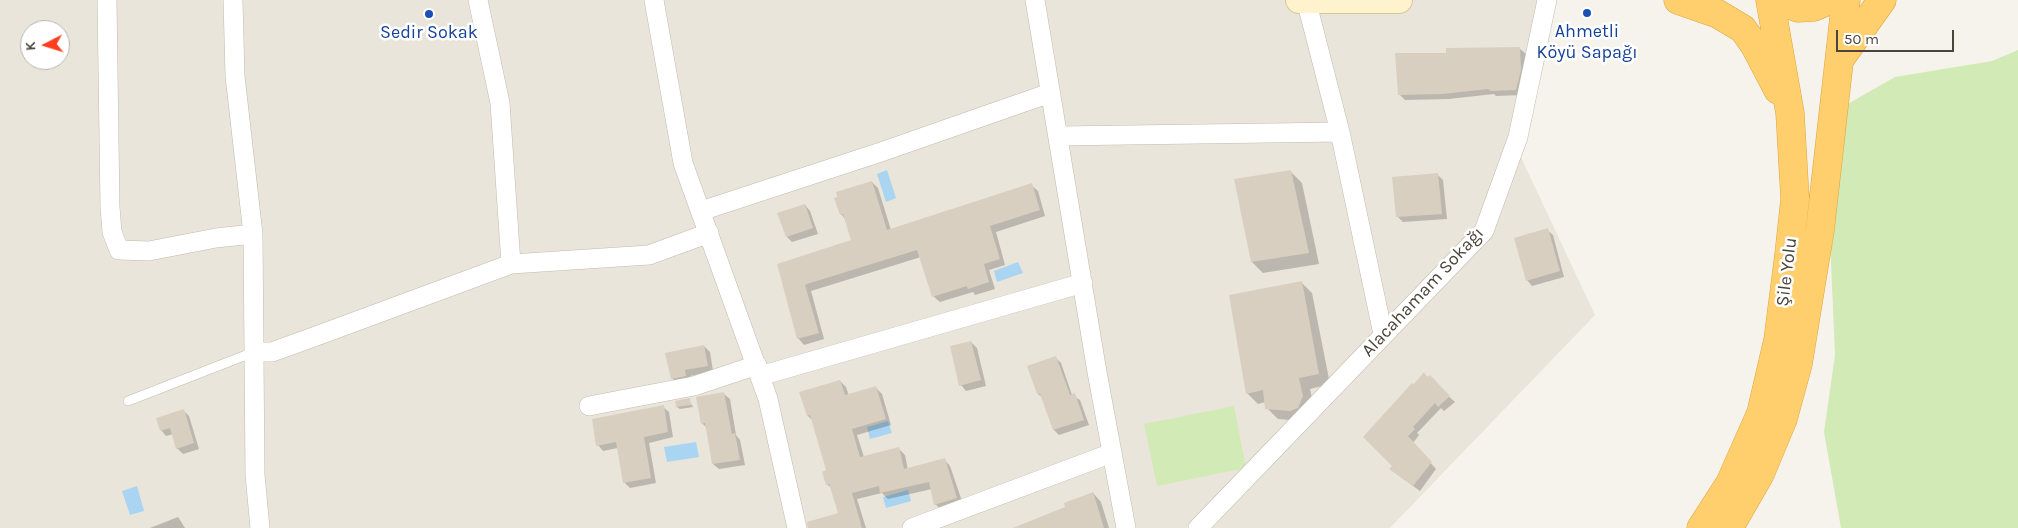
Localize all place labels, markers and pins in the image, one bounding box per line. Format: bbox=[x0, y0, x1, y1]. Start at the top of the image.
marker: Ahmetli Köyü Sapağı bbox=[1581, 7, 1593, 19]
marker: Sedir Sokak bbox=[423, 8, 435, 20]
place label: Ahmetli Köyü Sapağı bbox=[1536, 21, 1638, 64]
place label: Sedir Sokak bbox=[380, 22, 478, 44]

